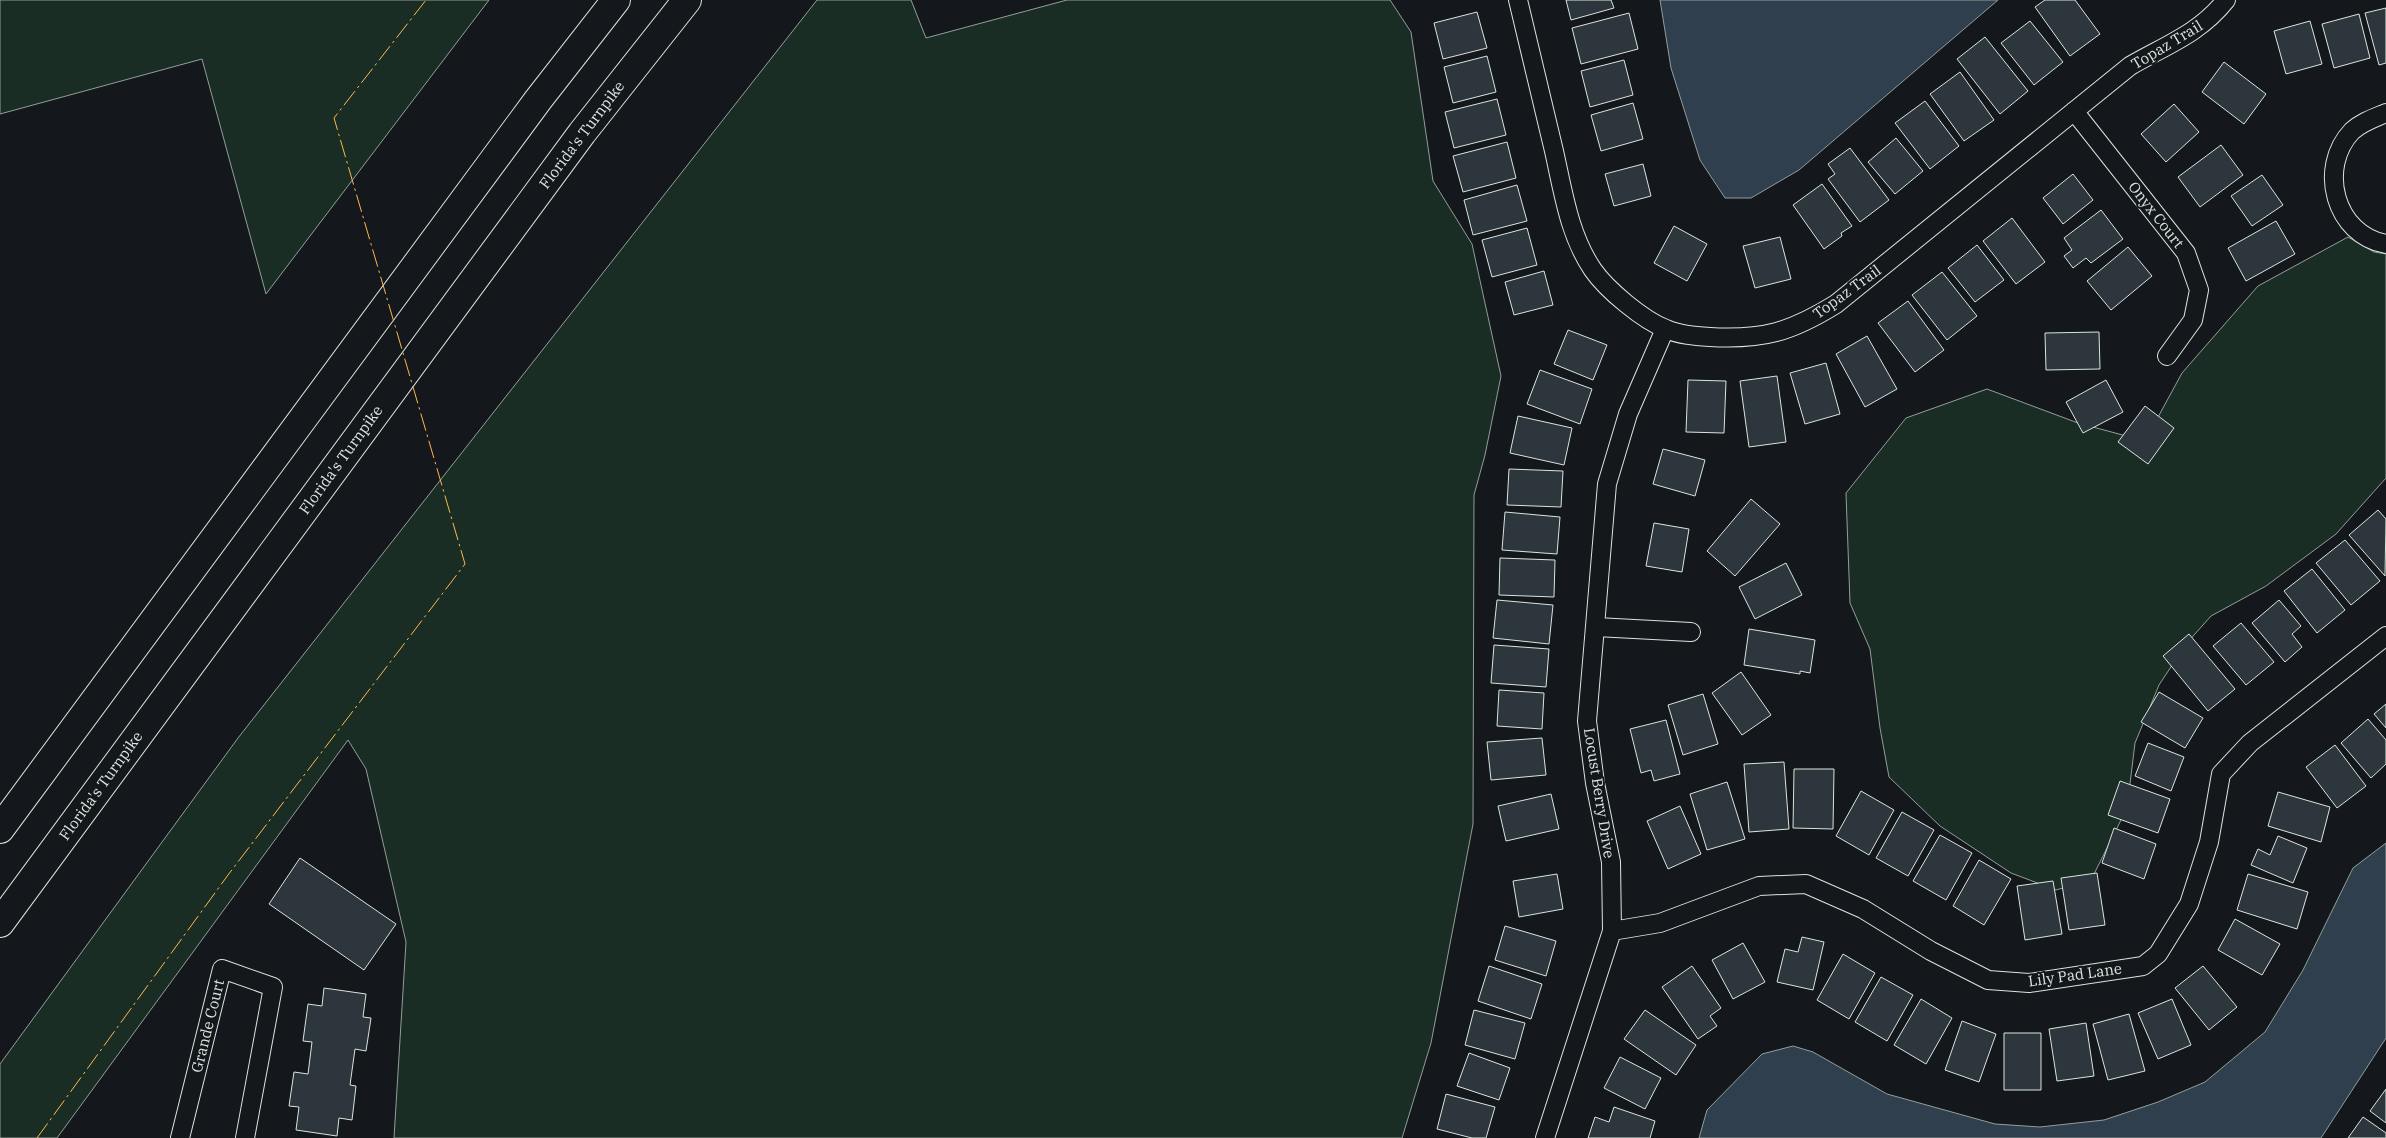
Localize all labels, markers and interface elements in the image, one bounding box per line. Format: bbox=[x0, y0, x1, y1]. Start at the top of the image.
street label: Topaz Trail bbox=[2128, 16, 2206, 73]
street label: Florida's Turnpike bbox=[535, 77, 628, 192]
street label: Onyx Court bbox=[2124, 178, 2188, 252]
street label: Topaz Trail bbox=[1809, 260, 1885, 323]
street label: Florida's Turnpike bbox=[295, 401, 387, 518]
street label: Locust Berry Drive bbox=[1580, 726, 1619, 859]
street label: Florida's Turnpike bbox=[55, 727, 147, 844]
street label: Lily Pad Lane bbox=[2027, 959, 2123, 990]
street label: Grande Court bbox=[187, 977, 228, 1074]

